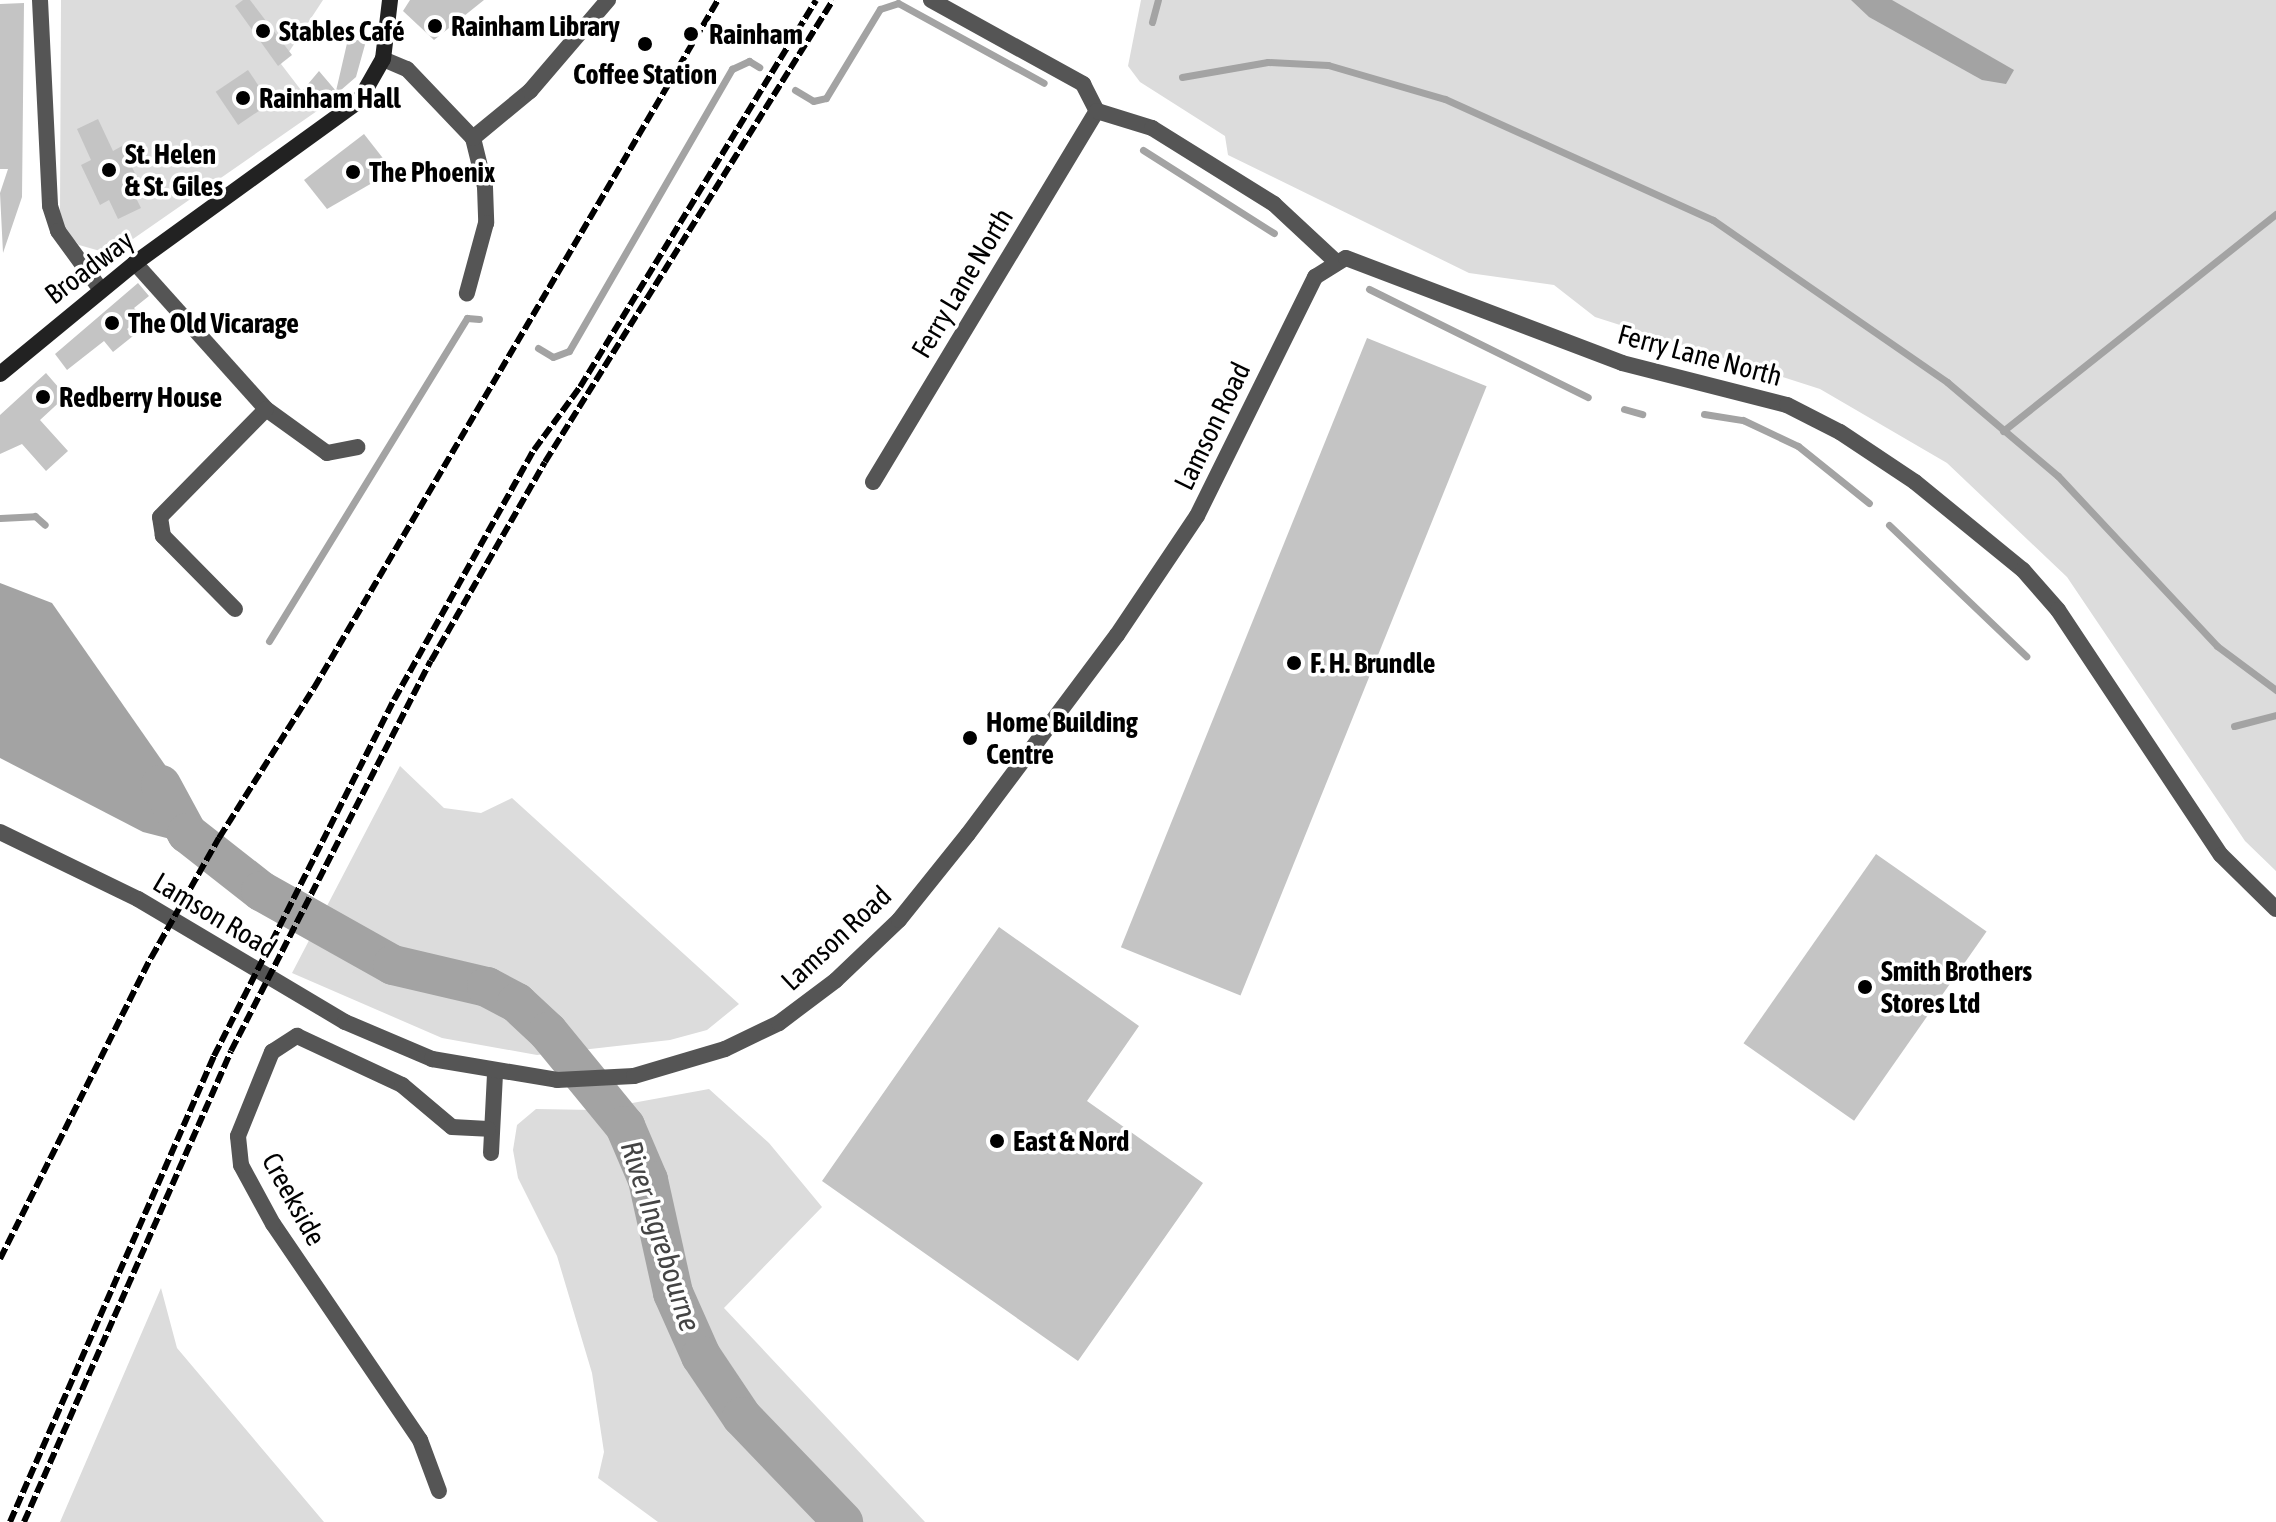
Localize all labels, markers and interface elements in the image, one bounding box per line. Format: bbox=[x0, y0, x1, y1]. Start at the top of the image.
place label: Rainham Library bbox=[451, 9, 620, 43]
place label: Stables Café bbox=[279, 14, 405, 48]
marker: Rainham Library bbox=[426, 17, 444, 35]
place label: Rainham bbox=[709, 17, 803, 51]
marker: Stables Café bbox=[254, 22, 272, 40]
marker: Rainham bbox=[680, 23, 702, 45]
marker: Coffee Station bbox=[636, 35, 654, 53]
place label: Coffee Station bbox=[573, 57, 717, 91]
place label: Rainham Hall bbox=[259, 81, 401, 115]
marker: Rainham Hall bbox=[234, 89, 252, 107]
place label: St. Helen & St. Giles bbox=[125, 137, 223, 203]
place label: The Phoenix bbox=[369, 155, 495, 189]
marker: St. Helen & St. Giles bbox=[100, 161, 118, 179]
marker: The Phoenix bbox=[344, 163, 362, 181]
street label: Ferry Lane North bbox=[904, 202, 1020, 364]
street label: Broadway bbox=[38, 223, 140, 311]
place label: The Old Vicarage bbox=[128, 306, 299, 340]
marker: The Old Vicarage bbox=[103, 314, 121, 332]
street label: Ferry Lane North bbox=[1614, 317, 1786, 393]
street label: Lamson Road bbox=[1167, 357, 1257, 495]
place label: Redberry House bbox=[59, 380, 222, 414]
marker: Redberry House bbox=[34, 388, 52, 406]
place label: F. H. Brundle bbox=[1310, 646, 1436, 680]
marker: F. H. Brundle bbox=[1285, 654, 1303, 672]
place label: Home Building Centre bbox=[986, 705, 1138, 771]
marker: Home Building Centre bbox=[961, 729, 979, 747]
street label: Lamson Road bbox=[147, 865, 283, 965]
street label: Lamson Road bbox=[774, 879, 898, 997]
place label: Smith Brothers Stores Ltd bbox=[1881, 954, 2032, 1020]
marker: Smith Brothers Stores Ltd bbox=[1856, 978, 1874, 996]
place label: East & Nord bbox=[1013, 1124, 1129, 1158]
marker: East & Nord bbox=[988, 1132, 1006, 1150]
water label: River Ingrebourne bbox=[613, 1136, 709, 1336]
street label: Creekside bbox=[255, 1147, 333, 1251]

